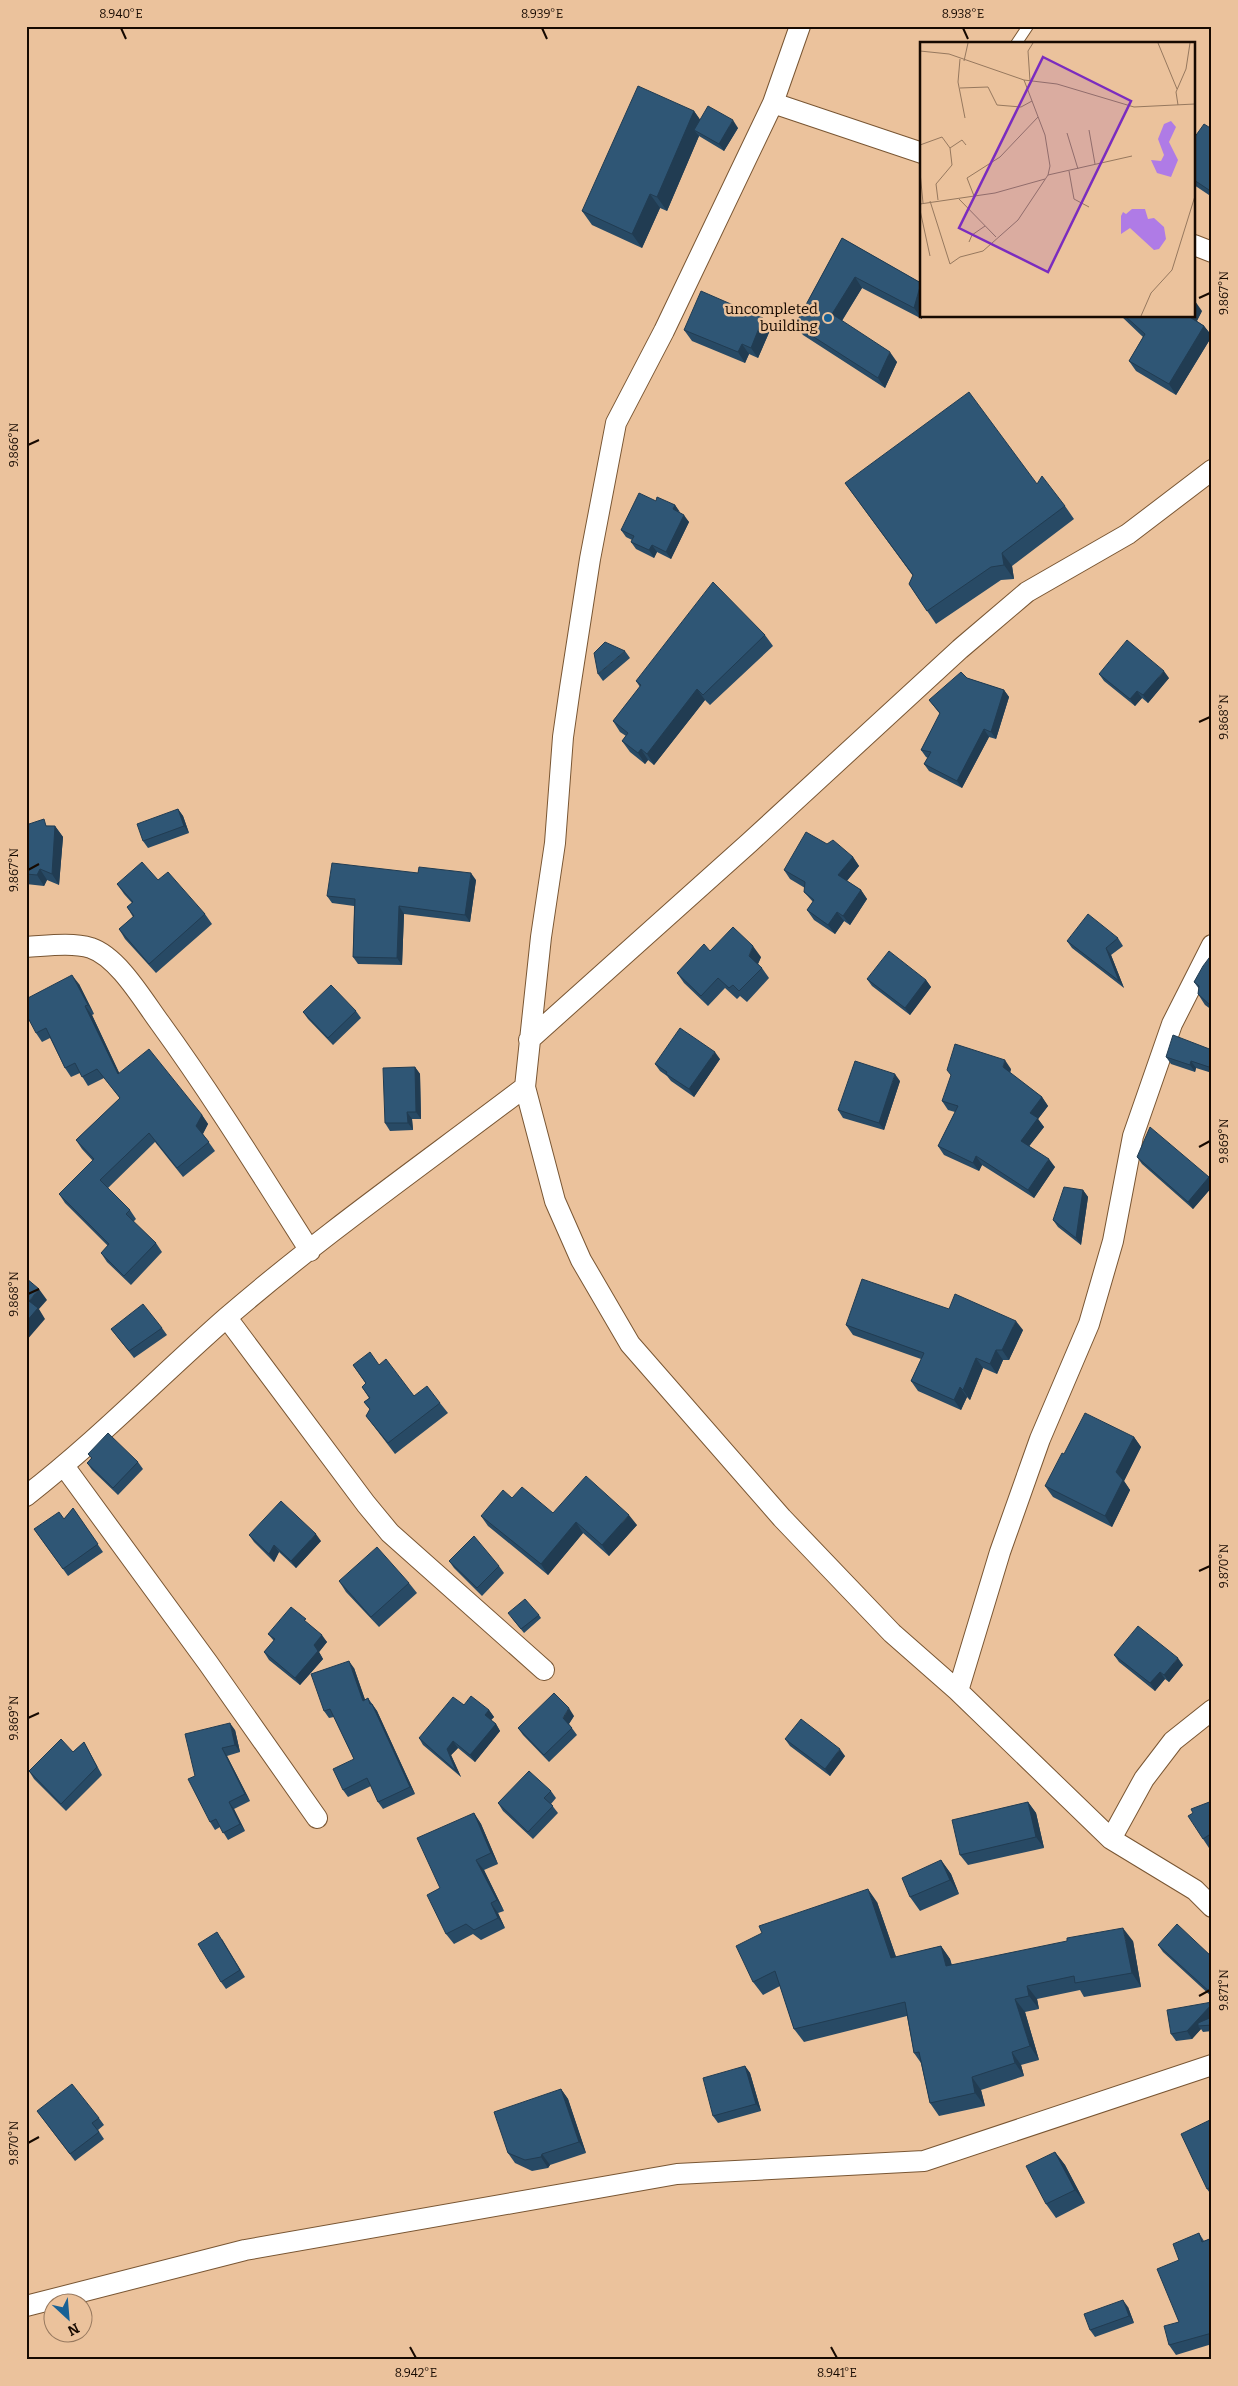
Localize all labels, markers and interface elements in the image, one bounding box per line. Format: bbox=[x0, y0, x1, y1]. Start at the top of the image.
text: 8.940°E bbox=[99, 7, 143, 21]
text: 8.939°E bbox=[521, 7, 563, 21]
text: 8.938°E bbox=[942, 7, 984, 21]
inset map bbox=[920, 42, 1196, 318]
text: 9.867°N bbox=[1217, 270, 1231, 315]
place label: uncompleted building bbox=[725, 300, 818, 335]
marker: uncompleted building bbox=[822, 312, 834, 324]
text: 9.866°N bbox=[7, 422, 21, 467]
text: 9.868°N bbox=[1217, 694, 1231, 740]
text: 9.867°N bbox=[7, 847, 21, 892]
text: 9.869°N bbox=[1217, 1118, 1231, 1163]
text: 9.868°N bbox=[7, 1271, 21, 1317]
text: 9.870°N bbox=[1217, 1543, 1231, 1588]
text: 9.869°N bbox=[7, 1695, 21, 1740]
text: 9.871°N bbox=[1217, 1969, 1231, 2011]
text: 9.870°N bbox=[7, 2120, 21, 2165]
north arrow bbox=[42, 2294, 92, 2344]
text: N bbox=[65, 2319, 82, 2339]
text: 8.942°E bbox=[395, 2366, 437, 2380]
text: 8.941°E bbox=[817, 2366, 857, 2380]

